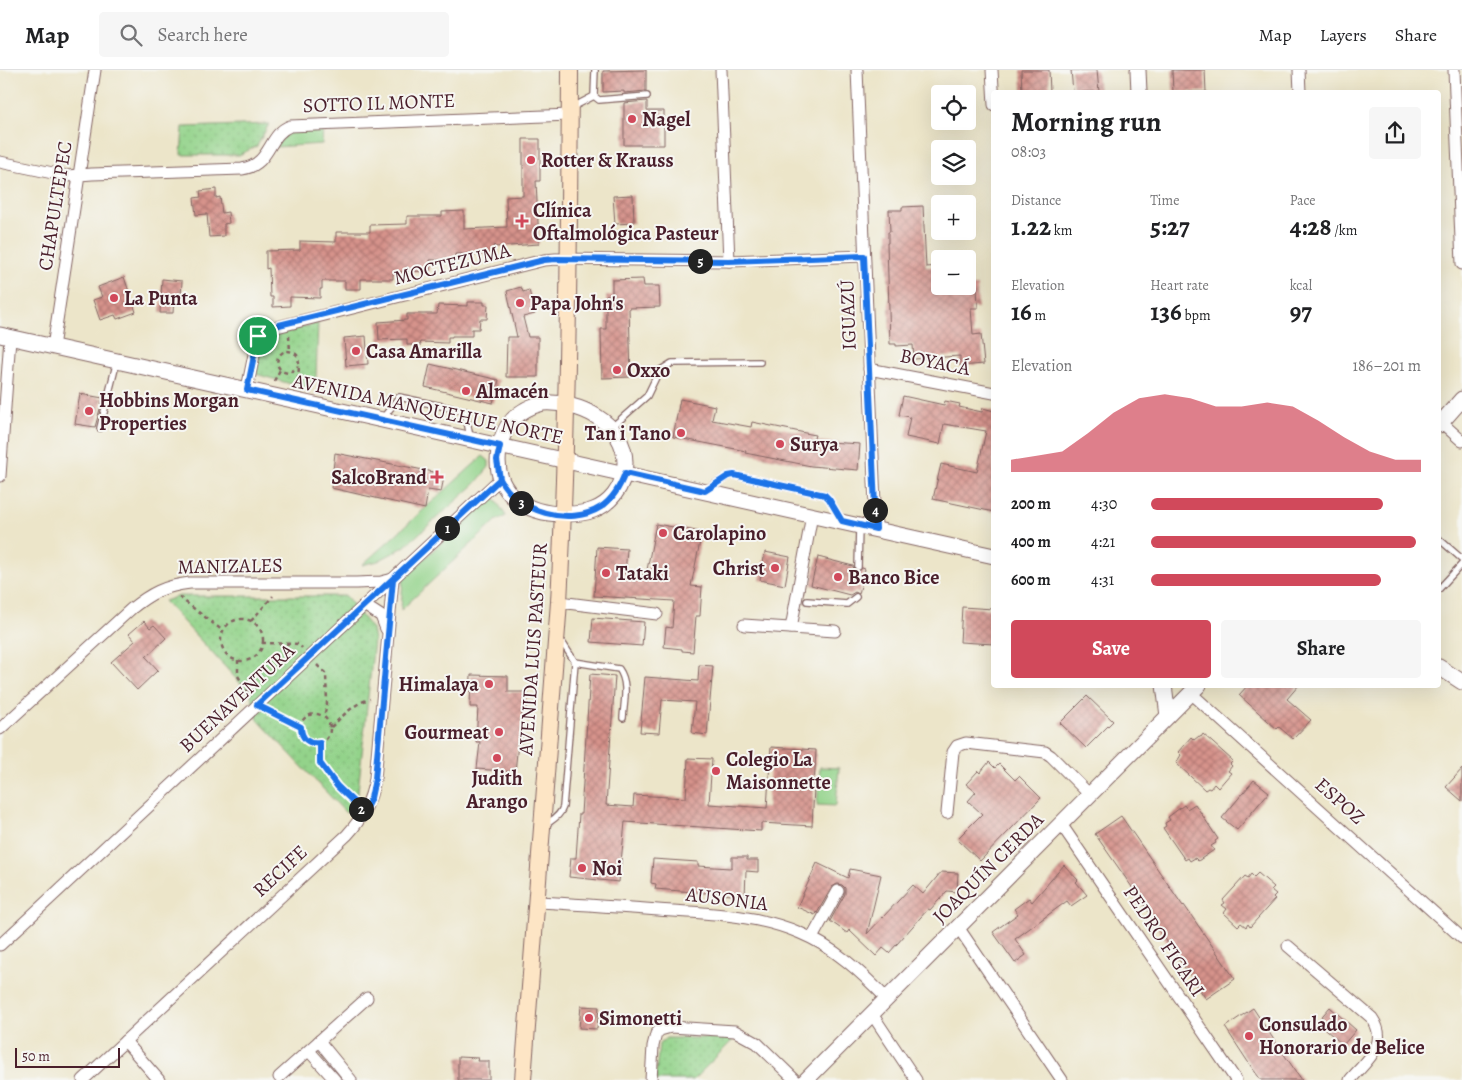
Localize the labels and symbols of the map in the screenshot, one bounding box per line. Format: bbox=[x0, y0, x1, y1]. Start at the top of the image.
street label: SOTTO IL MONTE bbox=[302, 87, 456, 119]
place label: Nagel bbox=[642, 106, 691, 133]
marker: Nagel bbox=[626, 113, 638, 125]
street label: CHAPULTEPEC bbox=[31, 139, 79, 273]
place label: Rotter & Krauss bbox=[541, 147, 674, 174]
marker: Rotter & Krauss bbox=[525, 154, 537, 166]
place label: Clínica Oftalmológica Pasteur bbox=[533, 197, 719, 247]
marker: Clínica Oftalmológica Pasteur bbox=[515, 214, 529, 228]
street label: MOCTEZUMA bbox=[391, 236, 514, 292]
pin: 5 bbox=[688, 248, 712, 274]
street label: IGUAZÚ bbox=[833, 279, 863, 351]
place label: La Punta bbox=[124, 285, 198, 312]
place label: Papa John's bbox=[530, 290, 624, 317]
marker: La Punta bbox=[108, 292, 120, 304]
marker: Papa John's bbox=[514, 297, 526, 309]
pin bbox=[237, 315, 279, 357]
place label: Casa Amarilla bbox=[366, 338, 482, 365]
street label: BOYACÁ bbox=[898, 342, 973, 382]
marker: Casa Amarilla bbox=[350, 345, 362, 357]
place label: Oxxo bbox=[627, 357, 670, 384]
marker: Oxxo bbox=[611, 364, 623, 376]
street label: AVENIDA MANQUEHUE NORTE bbox=[289, 367, 566, 451]
place label: Almacén bbox=[475, 378, 549, 405]
marker: Almacén bbox=[460, 385, 472, 397]
place label: Hobbins Morgan Properties bbox=[99, 387, 239, 437]
marker: Hobbins Morgan Properties bbox=[83, 405, 95, 417]
place label: Tan i Tano bbox=[585, 420, 671, 447]
marker: Tan i Tano bbox=[675, 427, 687, 439]
place label: Surya bbox=[790, 431, 839, 458]
marker: Surya bbox=[774, 438, 786, 450]
place label: SalcoBrand bbox=[331, 464, 427, 491]
marker: SalcoBrand bbox=[431, 471, 443, 483]
pin: 3 bbox=[508, 490, 534, 516]
pin: 4 bbox=[862, 498, 888, 522]
pin: 1 bbox=[434, 516, 460, 540]
place label: Carolapino bbox=[673, 520, 766, 547]
marker: Carolapino bbox=[657, 527, 669, 539]
street label: AVENIDA LUIS PASTEUR bbox=[512, 541, 554, 757]
street label: MANIZALES bbox=[177, 552, 283, 580]
place label: Christ bbox=[713, 555, 765, 582]
place label: Tataki bbox=[616, 560, 669, 587]
marker: Christ bbox=[769, 562, 781, 574]
place label: Banco Bice bbox=[848, 564, 939, 591]
marker: Tataki bbox=[600, 567, 612, 579]
marker: Banco Bice bbox=[832, 571, 844, 583]
street label: BUENAVENTURA bbox=[173, 637, 301, 759]
place label: Himalaya bbox=[399, 671, 479, 698]
marker: Himalaya bbox=[483, 678, 495, 690]
place label: Gourmeat bbox=[404, 719, 489, 746]
marker: Gourmeat bbox=[493, 726, 505, 738]
place label: Colegio La Maisonnette bbox=[726, 746, 831, 796]
marker: Judith Arango bbox=[491, 752, 503, 764]
place label: Judith Arango bbox=[465, 765, 528, 815]
marker: Colegio La Maisonnette bbox=[710, 765, 722, 777]
street label: ESPOZ bbox=[1309, 771, 1371, 831]
pin: 2 bbox=[348, 796, 374, 822]
street label: JOAQUÍN CERDA bbox=[927, 806, 1050, 929]
street label: RECIFE bbox=[247, 839, 313, 903]
place label: Noi bbox=[592, 855, 622, 882]
marker: Noi bbox=[576, 862, 588, 874]
street label: AUSONIA bbox=[683, 880, 770, 917]
street label: PEDRO FIGARI bbox=[1117, 880, 1211, 1002]
place label: Simonetti bbox=[599, 1005, 682, 1032]
place label: Consulado Honorario de Belice bbox=[1259, 1011, 1425, 1061]
marker: Simonetti bbox=[583, 1012, 595, 1024]
marker: Consulado Honorario de Belice bbox=[1243, 1030, 1255, 1042]
scale bar bbox=[15, 1045, 120, 1068]

